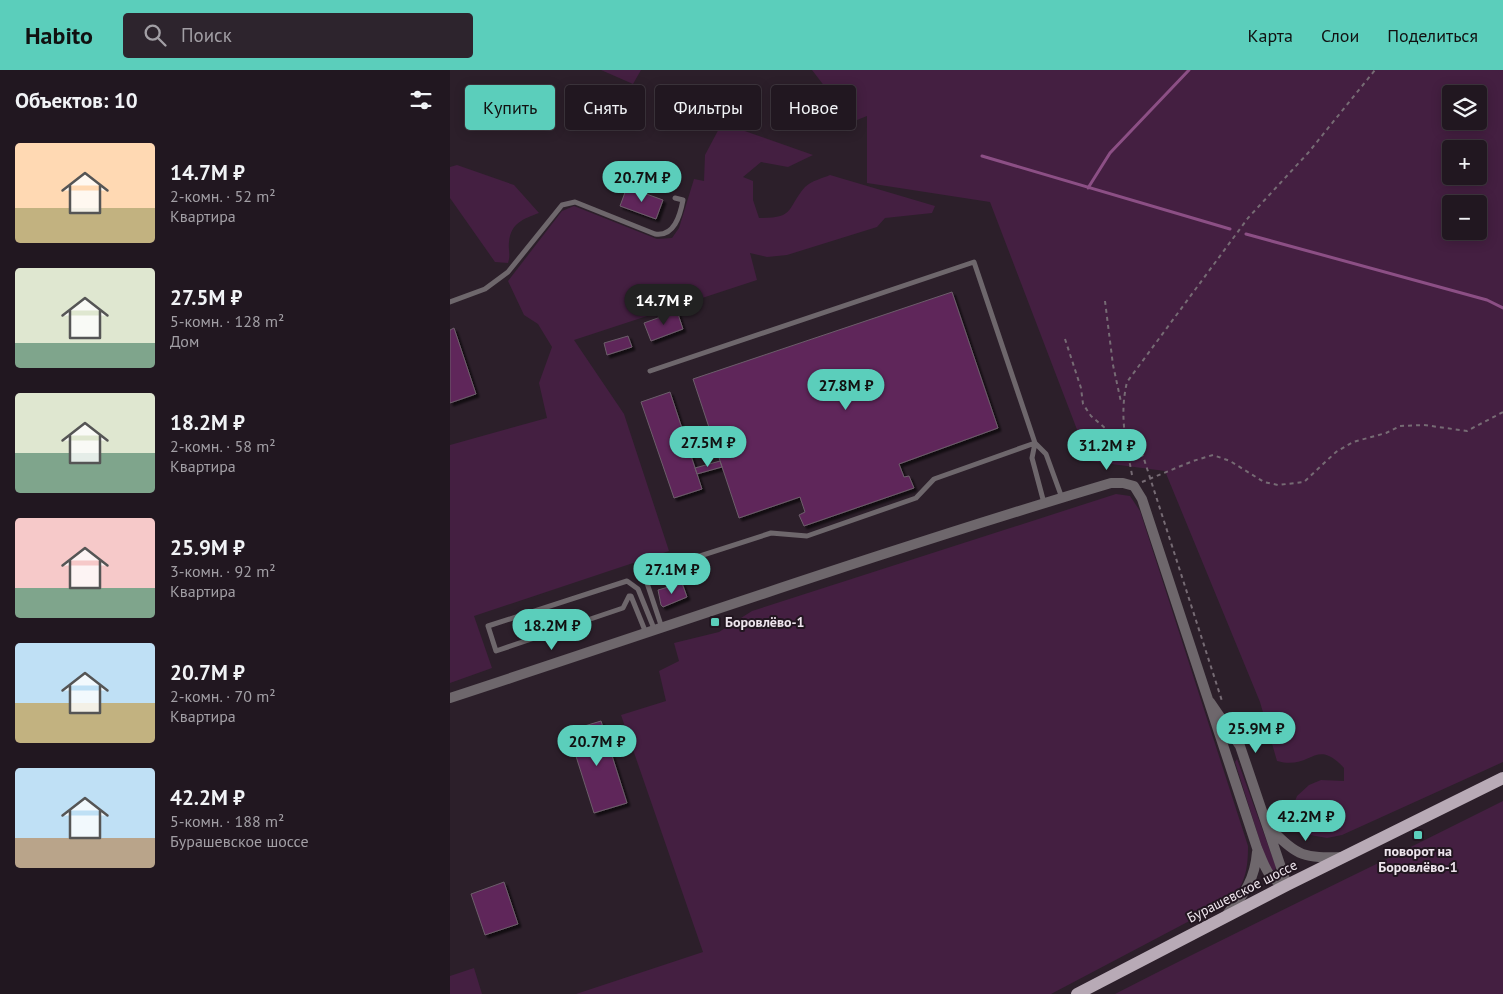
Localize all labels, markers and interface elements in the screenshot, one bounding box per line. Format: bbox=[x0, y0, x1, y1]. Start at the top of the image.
search box bbox=[123, 13, 473, 58]
text: Habito bbox=[25, 20, 93, 51]
icon: search bbox=[141, 21, 169, 49]
text: Поиск bbox=[181, 23, 232, 47]
text: Карта bbox=[1248, 24, 1293, 47]
text: Слои bbox=[1321, 24, 1359, 47]
text: Поделиться bbox=[1387, 24, 1478, 47]
chip: Купить bbox=[465, 85, 555, 130]
chip: Снять bbox=[565, 85, 645, 130]
chip: Фильтры bbox=[655, 85, 761, 130]
chip: Новое bbox=[771, 85, 856, 130]
map controls bbox=[1442, 85, 1487, 240]
button: layers bbox=[1442, 85, 1487, 130]
icon: filters bbox=[407, 86, 435, 114]
text: Объектов: 10 bbox=[15, 87, 138, 114]
button: + bbox=[1442, 140, 1487, 185]
text: 14.7M ₽ bbox=[170, 159, 245, 186]
pin: 20.7M ₽ bbox=[596, 160, 688, 203]
icon: home bbox=[55, 163, 115, 223]
text: 20.7M ₽ bbox=[613, 167, 671, 187]
text: 2-комн. · 52 m² bbox=[170, 186, 276, 206]
button: − bbox=[1442, 195, 1487, 240]
text: Квартира bbox=[170, 206, 236, 226]
text: 27.5M ₽ bbox=[170, 284, 242, 311]
pin: 14.7M ₽ bbox=[618, 284, 710, 326]
icon: home bbox=[55, 288, 115, 348]
text: 14.7M ₽ bbox=[635, 290, 693, 310]
text: 5-комн. · 128 m² bbox=[170, 311, 284, 331]
text: Дом bbox=[170, 331, 199, 351]
pin: 27.8M ₽ bbox=[800, 368, 892, 411]
text: 27.8M ₽ bbox=[818, 375, 874, 395]
text: 18.2M ₽ bbox=[170, 409, 245, 436]
icon: home bbox=[55, 413, 115, 473]
pin: 27.5M ₽ bbox=[662, 426, 754, 468]
pin: 31.2M ₽ bbox=[1061, 428, 1153, 471]
text: 27.5M ₽ bbox=[680, 432, 736, 452]
text: 31.2M ₽ bbox=[1078, 435, 1136, 455]
text: 2-комн. · 58 m² bbox=[170, 436, 276, 456]
text: Квартира bbox=[170, 456, 236, 476]
text: 25.9M ₽ bbox=[170, 534, 245, 561]
icon: home bbox=[55, 538, 115, 598]
pin: 27.1M ₽ bbox=[626, 552, 718, 595]
text: 27.1M ₽ bbox=[644, 559, 700, 579]
text: 3-комн. · 92 m² bbox=[170, 561, 276, 581]
text: Квартира bbox=[170, 581, 236, 601]
pin: 18.2M ₽ bbox=[506, 608, 598, 651]
place label: Боровлёво-1 bbox=[725, 613, 805, 631]
text: 18.2M ₽ bbox=[523, 615, 581, 635]
marker: Боровлёво-1 bbox=[709, 616, 721, 628]
text: 20.7M ₽ bbox=[170, 659, 245, 686]
icon: home bbox=[55, 663, 115, 723]
text: 2-комн. · 70 m² bbox=[170, 686, 276, 706]
text: Квартира bbox=[170, 706, 236, 726]
pin: 25.9M ₽ bbox=[1210, 712, 1302, 754]
text: 25.9M ₽ bbox=[1227, 718, 1285, 738]
pin: 20.7M ₽ bbox=[551, 724, 643, 767]
text: 20.7M ₽ bbox=[568, 731, 626, 751]
text: 42.2M ₽ bbox=[170, 784, 245, 811]
icon: home bbox=[55, 788, 115, 848]
pin: 42.2M ₽ bbox=[1260, 800, 1352, 842]
text: 42.2M ₽ bbox=[1277, 806, 1335, 826]
text: 5-комн. · 188 m² bbox=[170, 811, 284, 831]
marker: поворот на Боровлёво-1 bbox=[1412, 829, 1424, 841]
text: Бурашевское шоссе bbox=[170, 831, 309, 851]
place label: поворот на Боровлёво-1 bbox=[1378, 842, 1458, 876]
street label: Бурашевское шоссе bbox=[1184, 855, 1300, 927]

